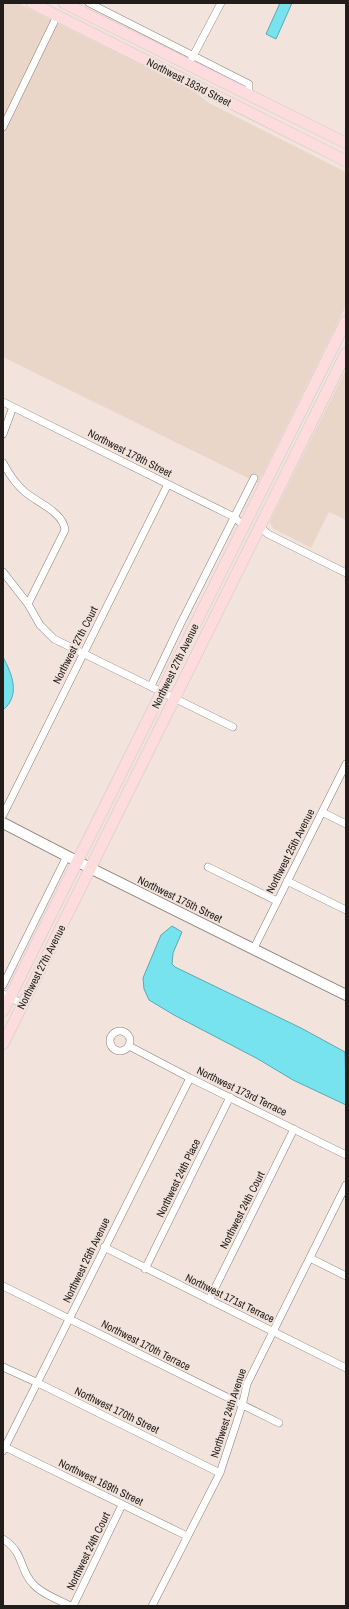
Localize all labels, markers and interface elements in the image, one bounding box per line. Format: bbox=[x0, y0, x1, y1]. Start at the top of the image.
street label: Northwest 183rd Street bbox=[144, 55, 234, 110]
street label: Northwest 179th Street bbox=[86, 426, 175, 480]
street label: Northwest 27th Court bbox=[49, 603, 101, 686]
street label: Northwest 27th Avenue bbox=[148, 621, 202, 711]
street label: Northwest 25th Avenue bbox=[263, 806, 317, 896]
street label: Northwest 175th Street bbox=[135, 872, 225, 926]
street label: Northwest 27th Avenue bbox=[14, 922, 68, 1012]
street label: Northwest 173rd Terrace bbox=[195, 1063, 289, 1119]
street label: Northwest 24th Place bbox=[153, 1136, 203, 1220]
street label: Northwest 24th Court bbox=[216, 1168, 268, 1251]
street label: Northwest 25th Avenue bbox=[59, 1215, 113, 1305]
street label: Northwest 171st Terrace bbox=[183, 1270, 277, 1326]
street label: Northwest 170th Terrace bbox=[99, 1316, 193, 1374]
street label: Northwest 24th Avenue bbox=[207, 1367, 249, 1459]
street label: Northwest 170th Street bbox=[72, 1383, 162, 1437]
street label: Northwest 169th Street bbox=[56, 1455, 146, 1509]
street label: Northwest 24th Court bbox=[63, 1509, 113, 1592]

